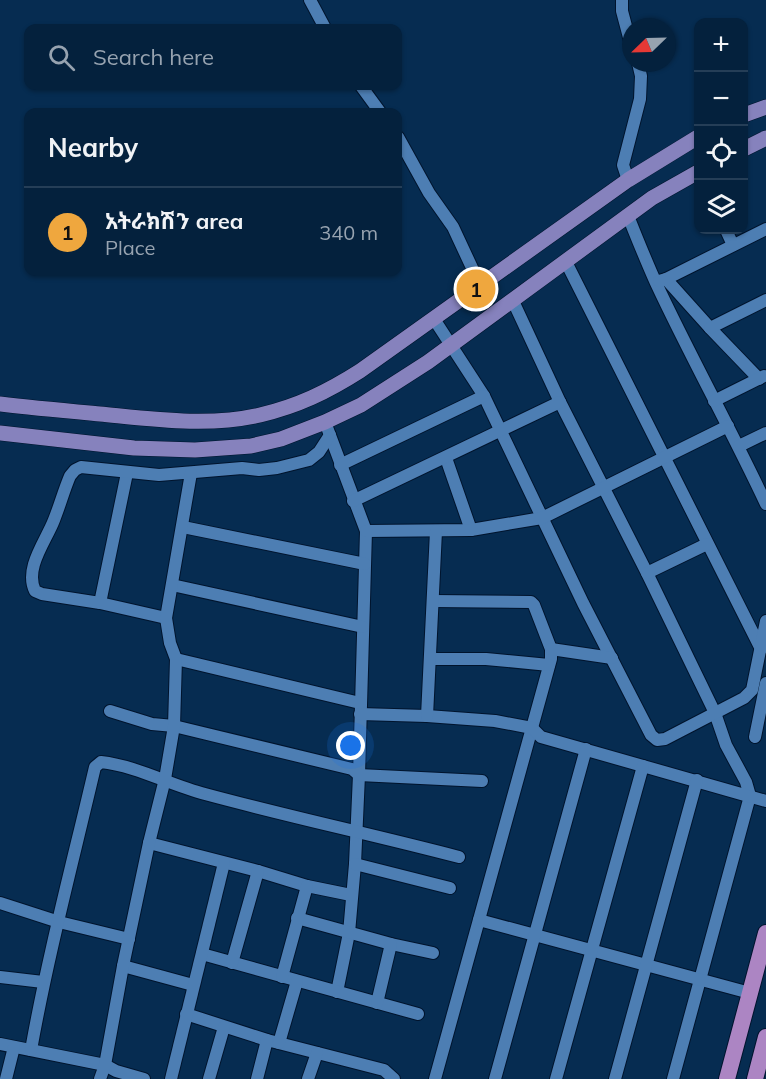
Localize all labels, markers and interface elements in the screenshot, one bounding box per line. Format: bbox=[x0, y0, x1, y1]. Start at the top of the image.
north arrow bbox=[622, 18, 676, 72]
map controls bbox=[694, 18, 748, 234]
button: + bbox=[694, 18, 748, 72]
search box bbox=[24, 24, 402, 90]
icon: search bbox=[45, 41, 78, 74]
text: Search here bbox=[93, 43, 214, 71]
button: − bbox=[694, 72, 748, 126]
button: locate bbox=[694, 126, 748, 180]
text: Nearby bbox=[48, 131, 138, 164]
button: layers bbox=[694, 180, 748, 234]
text: አትራክሽን area bbox=[105, 207, 243, 235]
text: 1 bbox=[62, 220, 74, 245]
text: 340 m bbox=[319, 220, 378, 245]
text: Place bbox=[105, 235, 155, 260]
pin: 1 bbox=[456, 266, 496, 312]
your location bbox=[336, 731, 365, 760]

